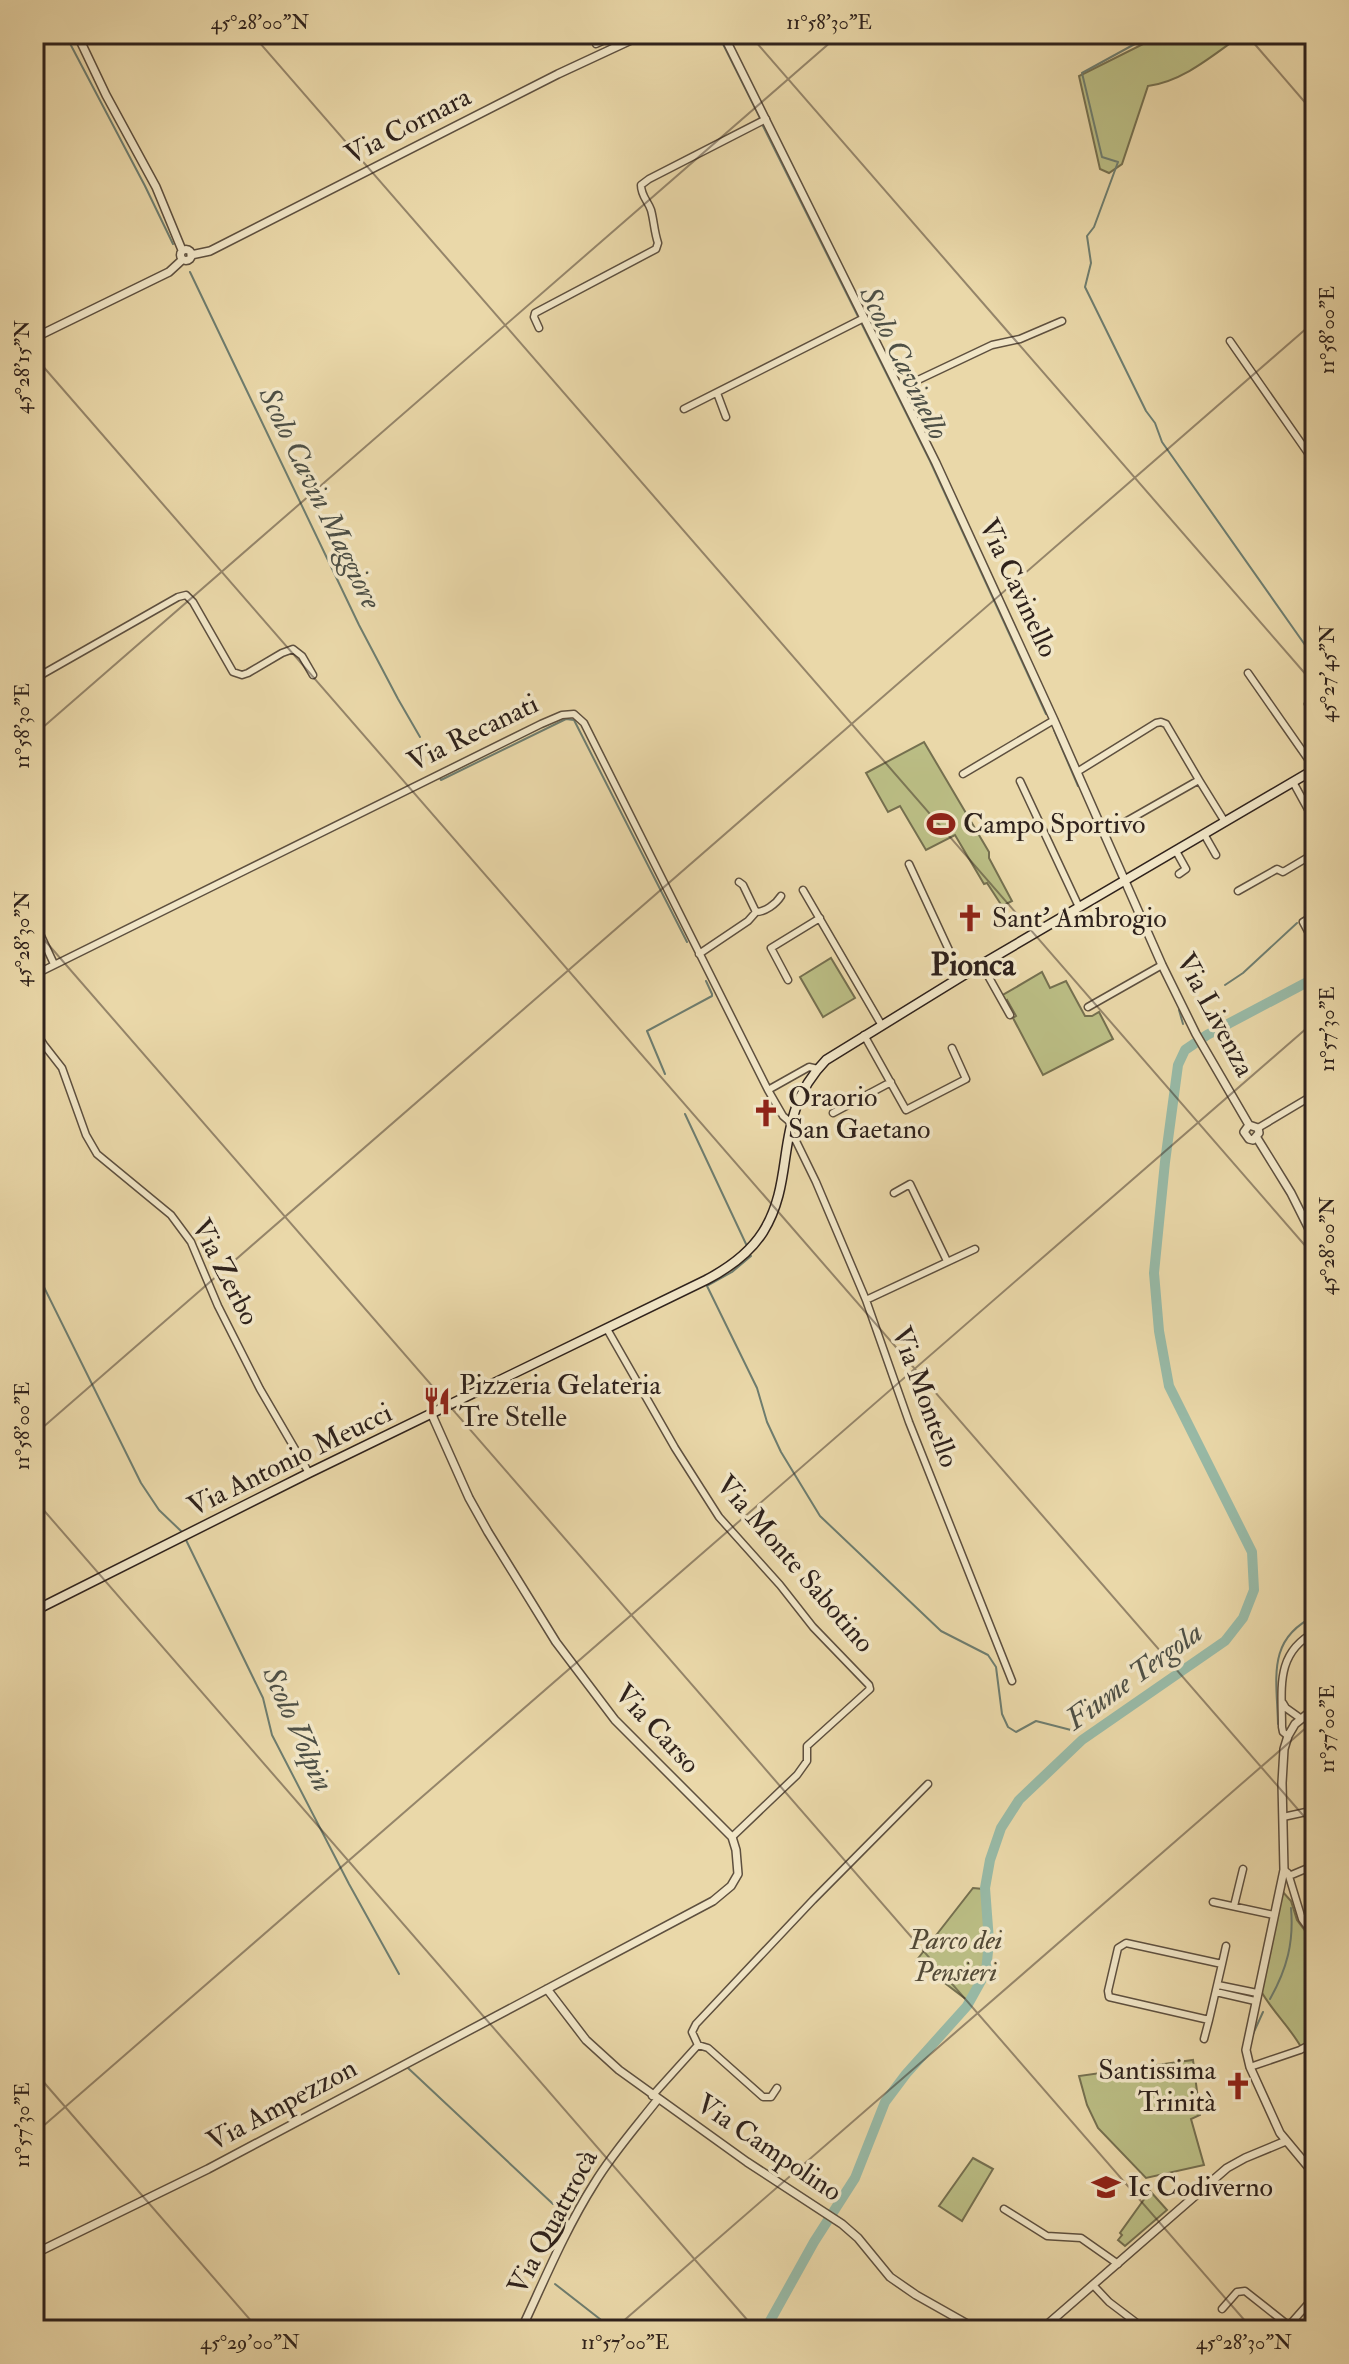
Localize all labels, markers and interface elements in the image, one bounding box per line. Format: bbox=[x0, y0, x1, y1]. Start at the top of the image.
text: 45°28'00"N bbox=[211, 10, 309, 35]
text: 11°58'30"E bbox=[786, 10, 872, 35]
street label: Via Cornara bbox=[339, 79, 477, 173]
water label: Scolo Cavinello bbox=[850, 279, 957, 446]
text: 11°58'00"E bbox=[1315, 286, 1340, 374]
text: 45°28'15"N bbox=[10, 320, 35, 414]
water label: Scolo Cavin Maggiore bbox=[250, 380, 390, 616]
street label: Via Cavinello bbox=[971, 513, 1065, 663]
text: 45°27'45"N bbox=[1315, 625, 1340, 723]
text: 11°58'30"E bbox=[10, 683, 35, 769]
street label: Via Recanati bbox=[402, 686, 544, 780]
place label: Campo Sportivo bbox=[963, 807, 1145, 842]
sports icon: Campo Sportivo bbox=[926, 809, 956, 839]
text: 45°28'30"N bbox=[10, 891, 35, 987]
place label: Sant' Ambrogio bbox=[992, 901, 1167, 936]
church icon: Sant' Ambrogio bbox=[955, 903, 985, 933]
district label: Pionca bbox=[931, 945, 1016, 985]
street label: Via Livenza bbox=[1168, 947, 1262, 1083]
text: 11°57'30"E bbox=[1315, 986, 1340, 1072]
place label: Oraorio San Gaetano bbox=[788, 1080, 931, 1147]
church icon: Oraorio San Gaetano bbox=[751, 1098, 781, 1128]
text: 45°28'00"N bbox=[1315, 1197, 1340, 1295]
street label: Via Zerbo bbox=[183, 1213, 267, 1331]
street label: Via Montello bbox=[883, 1322, 967, 1472]
place label: Pizzeria Gelateria Tre Stelle bbox=[459, 1368, 661, 1435]
text: 11°58'00"E bbox=[10, 1382, 35, 1470]
restaurant icon: Pizzeria Gelateria Tre Stelle bbox=[422, 1386, 452, 1416]
street label: Via Antonio Meucci bbox=[182, 1395, 398, 1525]
street label: Via Monte Sabotino bbox=[708, 1468, 882, 1660]
water label: Fiume Tergola bbox=[1057, 1614, 1210, 1739]
water label: Scolo Volpin bbox=[254, 1660, 342, 1797]
street label: Via Carso bbox=[607, 1677, 707, 1781]
text: 11°57'00"E bbox=[1315, 1685, 1340, 1773]
park label: Parco dei Pensieri bbox=[909, 1923, 1003, 1990]
street label: Via Ampezzon bbox=[201, 2051, 363, 2159]
place label: Santissima Trinità bbox=[1098, 2053, 1216, 2120]
church icon: Santissima Trinità bbox=[1223, 2071, 1253, 2101]
text: 11°57'30"E bbox=[10, 2082, 35, 2168]
street label: Via Campolino bbox=[690, 2087, 848, 2209]
street label: Via Quattrocà bbox=[500, 2143, 606, 2300]
place label: Ic Codiverno bbox=[1128, 2170, 1273, 2205]
school or university icon: Ic Codiverno bbox=[1091, 2172, 1121, 2202]
text: 45°29'00"N bbox=[200, 2330, 300, 2355]
text: 11°57'00"E bbox=[581, 2330, 669, 2355]
text: 45°28'30"N bbox=[1196, 2330, 1292, 2355]

